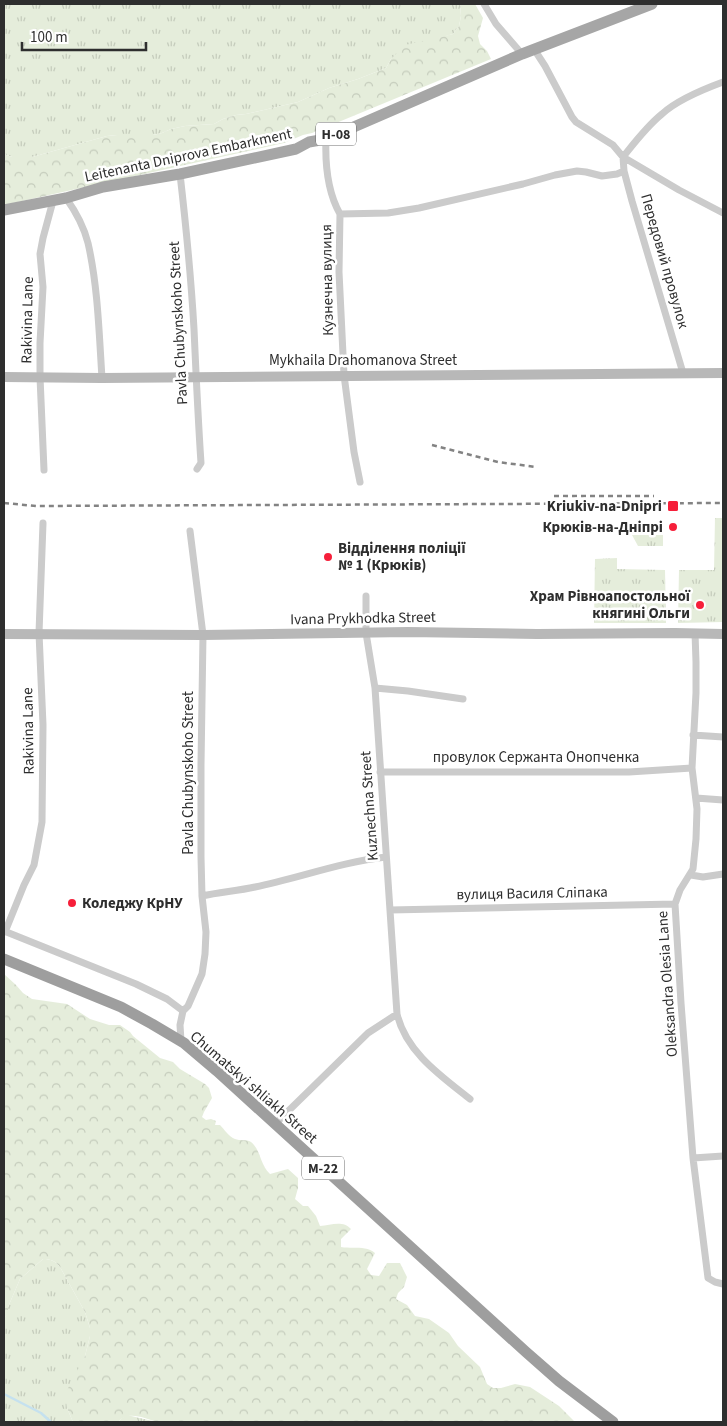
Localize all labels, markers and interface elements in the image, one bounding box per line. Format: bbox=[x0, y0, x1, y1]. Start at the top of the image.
scale bar bbox=[22, 20, 146, 52]
text: 100 m bbox=[30, 27, 68, 48]
road number: Н-08 bbox=[316, 122, 356, 146]
street label: Leitenanta Dniprova Embarkment bbox=[83, 123, 294, 188]
street label: Передовий провулок bbox=[635, 191, 694, 332]
street label: Кузнечна вулиця bbox=[316, 224, 339, 336]
street label: Pavla Chubynskoho Street bbox=[164, 241, 193, 405]
street label: Rakivina Lane bbox=[16, 276, 39, 364]
street label: Mykhaila Drahomanova Street bbox=[269, 350, 457, 371]
place label: Kriukiv-na-Dnipri bbox=[547, 496, 662, 517]
marker: Kriukiv-na-Dnipri bbox=[666, 499, 680, 513]
place label: Крюків-на-Дніпрі bbox=[542, 517, 663, 538]
marker: Крюків-на-Дніпрі bbox=[667, 521, 679, 533]
place label: Відділення поліції № 1 (Крюків) bbox=[338, 538, 466, 576]
marker: Відділення поліції № 1 (Крюків) bbox=[322, 551, 334, 563]
place label: Храм Рівноапостольної княгині Ольги bbox=[530, 586, 691, 624]
marker: Храм Рівноапостольної княгині Ольги bbox=[694, 599, 706, 611]
street label: Ivana Prykhodka Street bbox=[290, 607, 436, 630]
street label: Rakivina Lane bbox=[17, 687, 40, 775]
street label: Pavla Chubynskoho Street bbox=[178, 691, 199, 855]
street label: провулок Сержанта Онопченка bbox=[433, 747, 639, 768]
street label: Kuznechna Street bbox=[355, 750, 384, 862]
street label: вулиця Василя Сліпака bbox=[456, 882, 608, 905]
place label: Коледжу КрНУ bbox=[82, 893, 183, 914]
marker: Коледжу КрНУ bbox=[66, 897, 78, 909]
street label: Oleksandra Olesia Lane bbox=[652, 910, 683, 1058]
street label: Chumatskyi shliakh Street bbox=[185, 1026, 322, 1149]
road number: М-22 bbox=[302, 1156, 344, 1180]

